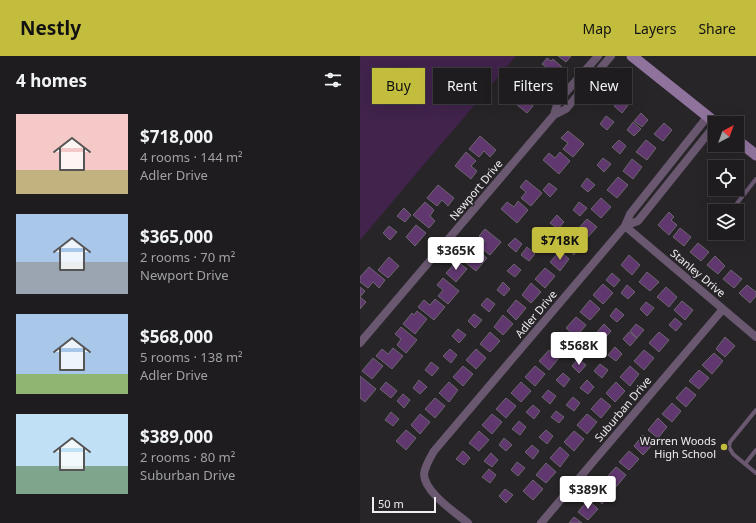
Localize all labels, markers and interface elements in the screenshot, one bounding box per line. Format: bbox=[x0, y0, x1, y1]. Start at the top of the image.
text: Nestly bbox=[20, 15, 81, 41]
text: Map bbox=[583, 19, 612, 38]
text: Layers bbox=[634, 19, 676, 38]
text: Share bbox=[698, 19, 736, 38]
chip: Buy bbox=[372, 68, 425, 104]
chip: Rent bbox=[433, 68, 491, 104]
chip: Filters bbox=[499, 68, 567, 104]
chip: New bbox=[575, 68, 632, 104]
text: 4 homes bbox=[16, 69, 87, 92]
icon: filters bbox=[322, 69, 344, 91]
north arrow bbox=[708, 116, 744, 152]
map controls bbox=[708, 116, 744, 240]
text: $718,000 bbox=[140, 125, 213, 148]
icon: home bbox=[48, 130, 96, 178]
text: 4 rooms · 144 m² bbox=[140, 148, 243, 166]
street label: Newport Drive bbox=[446, 156, 505, 223]
button: locate bbox=[708, 160, 744, 196]
text: Adler Drive bbox=[140, 166, 208, 184]
button: layers bbox=[708, 204, 744, 240]
text: $365,000 bbox=[140, 225, 213, 248]
pin: $718K bbox=[532, 227, 588, 261]
icon: home bbox=[48, 230, 96, 278]
text: $718K bbox=[541, 231, 579, 249]
pin: $365K bbox=[428, 237, 484, 271]
text: $365K bbox=[437, 241, 475, 259]
street label: Stanley Drive bbox=[668, 245, 729, 300]
text: 2 rooms · 70 m² bbox=[140, 248, 235, 266]
text: Newport Drive bbox=[140, 266, 229, 284]
street label: Adler Drive bbox=[511, 287, 560, 341]
text: $568,000 bbox=[140, 325, 213, 348]
icon: home bbox=[48, 330, 96, 378]
pin: $568K bbox=[551, 332, 607, 366]
text: $568K bbox=[560, 336, 598, 354]
text: 5 rooms · 138 m² bbox=[140, 348, 243, 366]
text: Adler Drive bbox=[140, 366, 208, 384]
street label: Suburban Drive bbox=[591, 373, 654, 444]
text: $389,000 bbox=[140, 425, 213, 448]
icon: home bbox=[48, 430, 96, 478]
place label: Warren Woods High School bbox=[640, 433, 716, 461]
marker: Warren Woods High School bbox=[719, 442, 729, 452]
text: 2 rooms · 80 m² bbox=[140, 448, 235, 466]
text: Suburban Drive bbox=[140, 466, 235, 484]
pin: $389K bbox=[560, 476, 616, 510]
text: $389K bbox=[569, 480, 607, 498]
scale bar bbox=[372, 495, 436, 514]
text: 50 m bbox=[378, 496, 404, 511]

